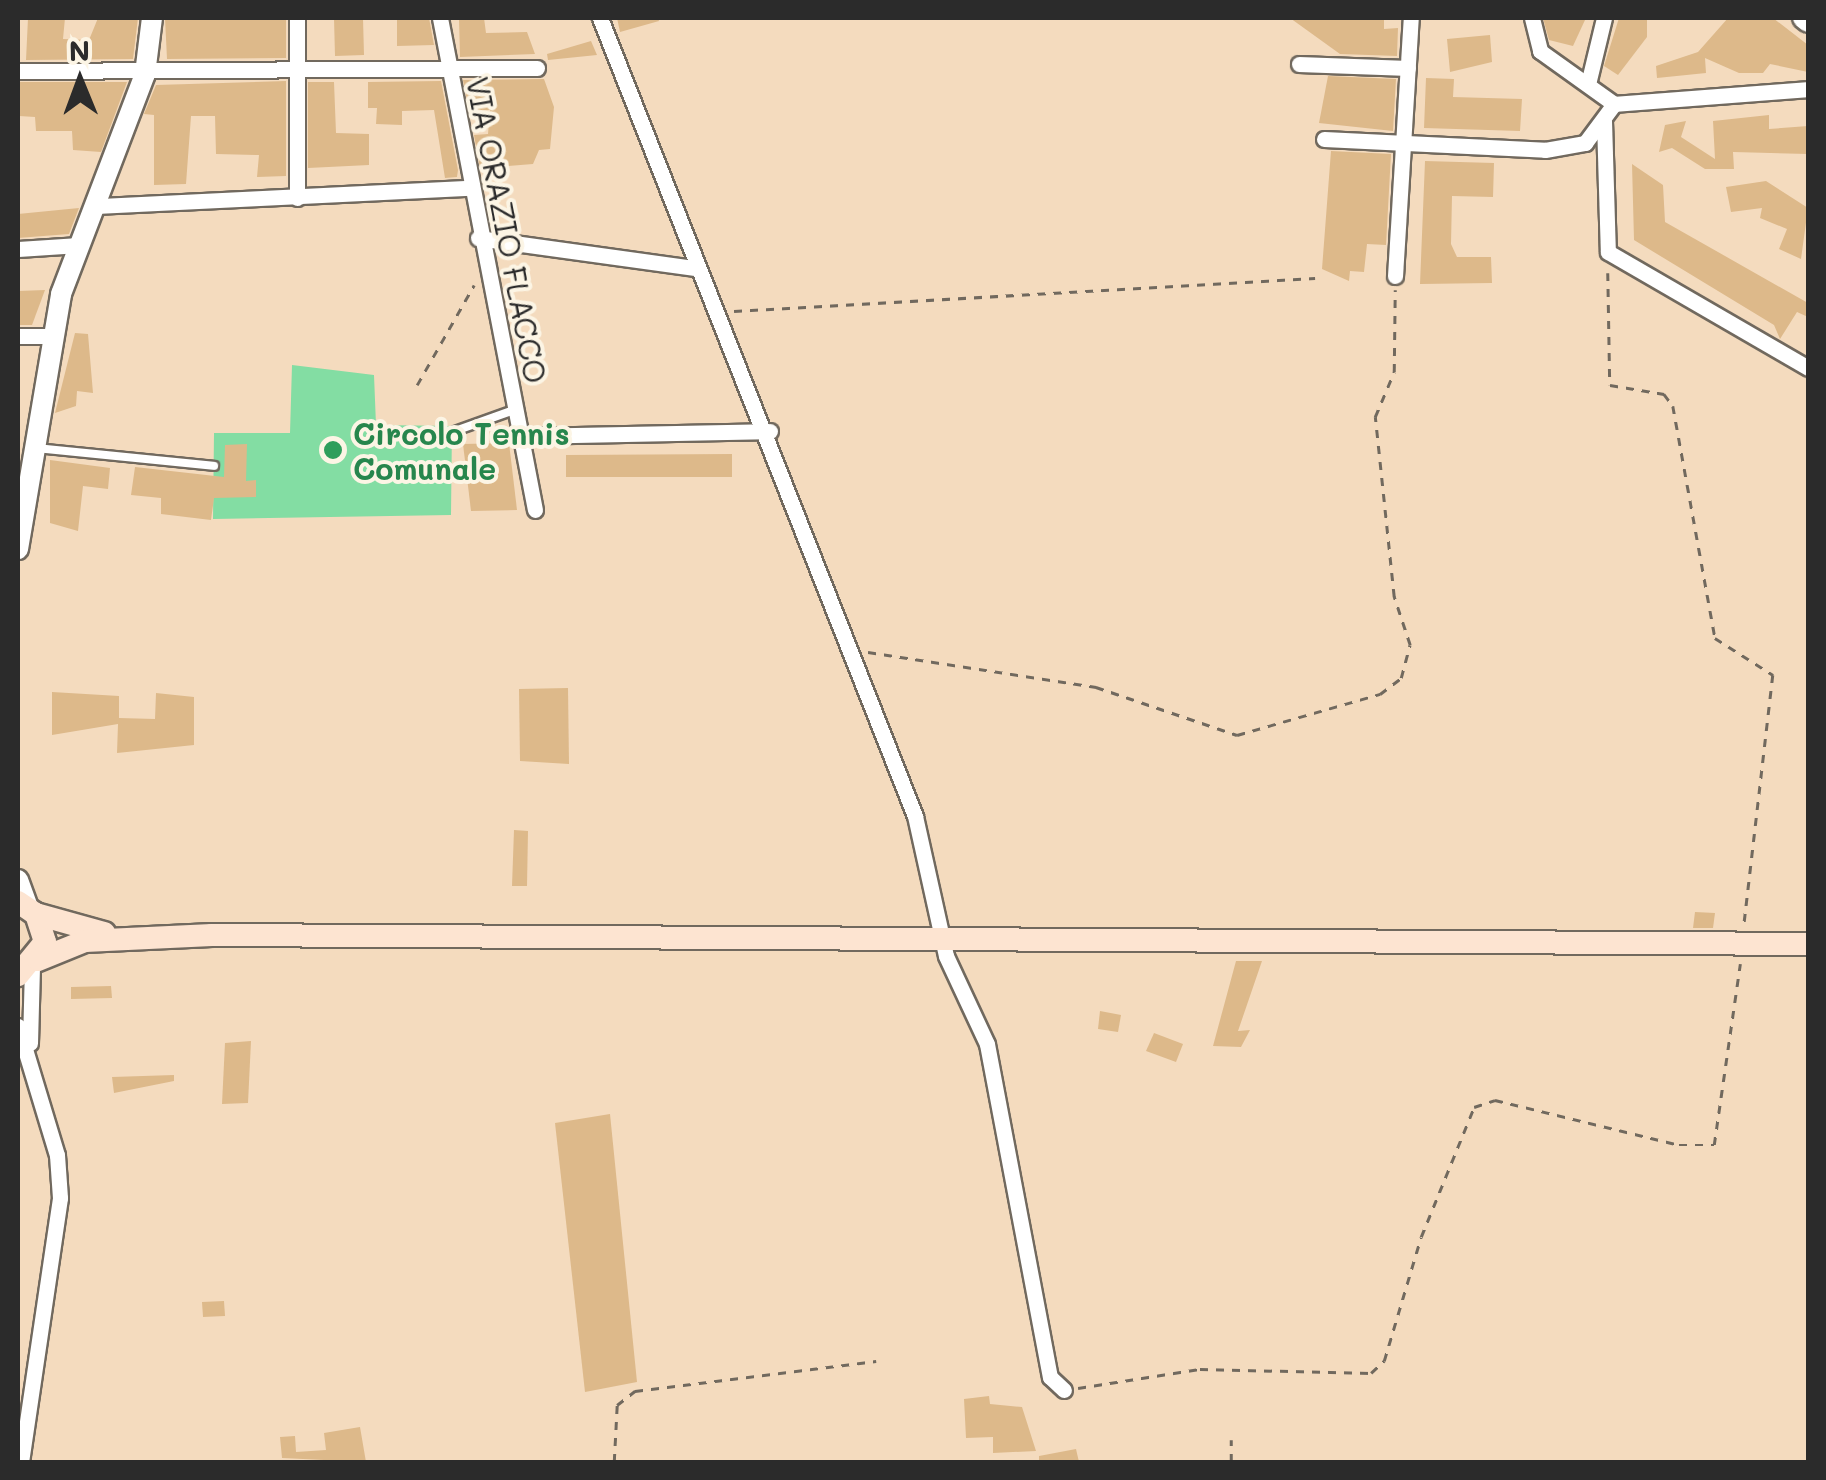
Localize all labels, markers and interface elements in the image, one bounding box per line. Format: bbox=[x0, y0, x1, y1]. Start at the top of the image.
north arrow bbox=[30, 30, 130, 130]
text: N bbox=[69, 32, 90, 68]
street label: VIA ORAZIO FLACCO bbox=[460, 74, 554, 386]
place label: Circolo Tennis Comunale bbox=[353, 415, 570, 486]
marker: Circolo Tennis Comunale bbox=[322, 439, 344, 461]

